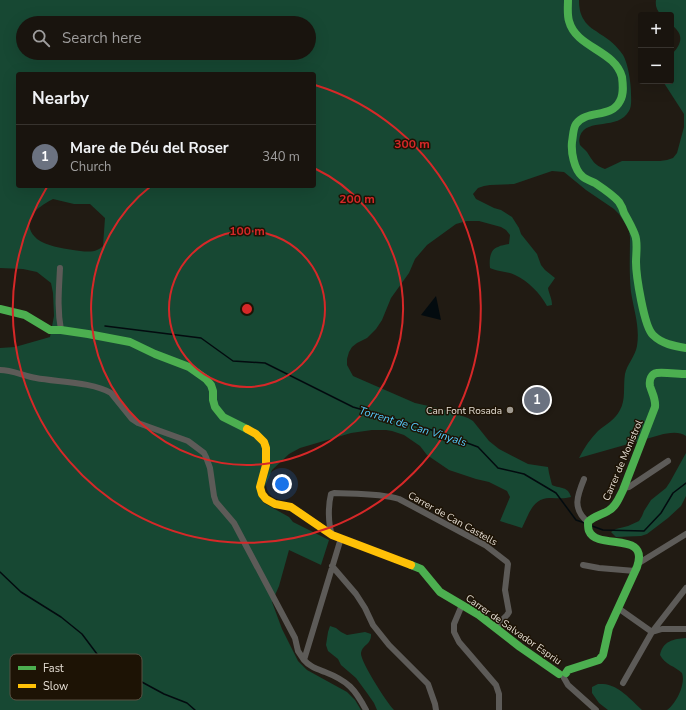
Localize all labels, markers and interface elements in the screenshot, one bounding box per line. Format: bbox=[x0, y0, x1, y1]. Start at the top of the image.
map controls bbox=[638, 12, 674, 84]
button: + bbox=[638, 12, 674, 48]
search box bbox=[16, 16, 316, 60]
icon: search bbox=[30, 27, 52, 49]
text: Search here bbox=[62, 28, 142, 48]
button: − bbox=[638, 48, 674, 84]
text: Nearby bbox=[32, 87, 89, 110]
text: 300 m bbox=[394, 136, 430, 152]
text: Mare de Déu del Roser bbox=[70, 138, 229, 158]
text: 1 bbox=[41, 148, 49, 166]
text: 340 m bbox=[262, 148, 300, 166]
text: Church bbox=[70, 158, 111, 176]
text: 200 m bbox=[339, 191, 375, 207]
text: 100 m bbox=[229, 223, 265, 239]
centre of rings bbox=[240, 302, 254, 316]
pin: 1 bbox=[524, 385, 550, 415]
water label: Torrent de Can Vinyals bbox=[357, 403, 469, 450]
place label: Can Font Rosada bbox=[426, 404, 502, 418]
marker: Can Font Rosada bbox=[505, 405, 515, 415]
street label: Carrer de Monistrol bbox=[600, 418, 646, 503]
your location bbox=[272, 474, 292, 494]
street label: Carrer de Can Castells bbox=[405, 488, 500, 549]
street label: Carrer de Salvador Espriu bbox=[463, 591, 564, 668]
legend bbox=[10, 654, 142, 700]
text: Fast bbox=[43, 661, 64, 676]
text: Slow bbox=[43, 679, 68, 694]

